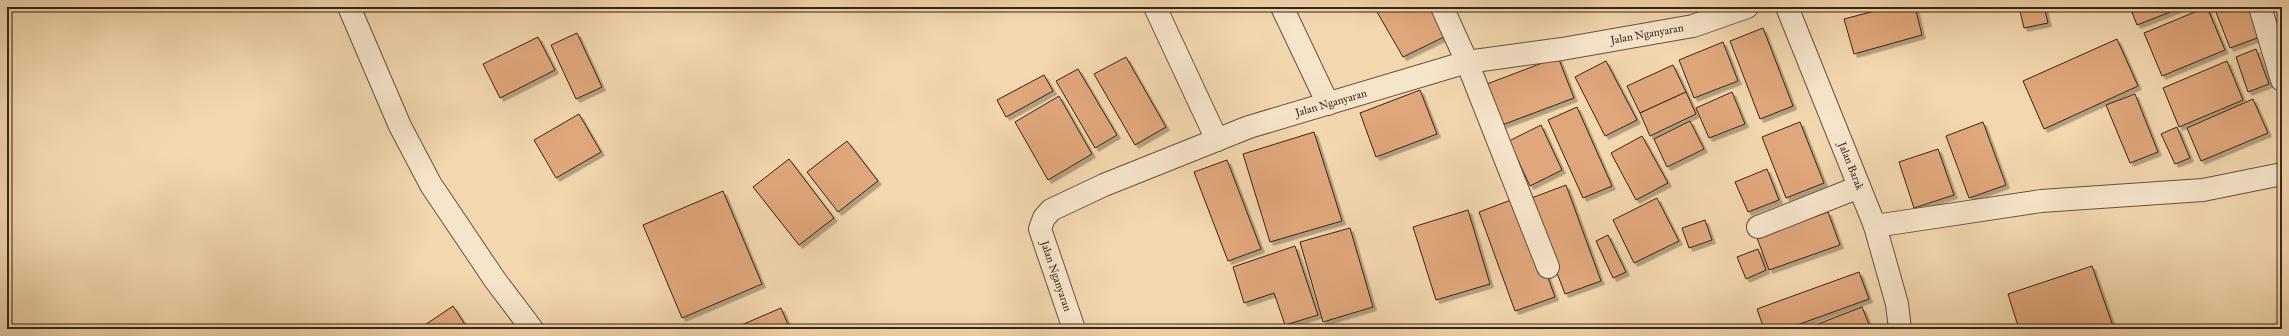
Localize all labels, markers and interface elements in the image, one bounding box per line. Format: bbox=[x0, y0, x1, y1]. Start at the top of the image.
street label: Jalan Nganyaran bbox=[1608, 21, 1685, 48]
street label: Jalan Nganyaran bbox=[1293, 87, 1369, 121]
street label: Jalan Barak bbox=[1834, 139, 1867, 193]
street label: Jalan Nganyaran bbox=[1037, 238, 1074, 313]

